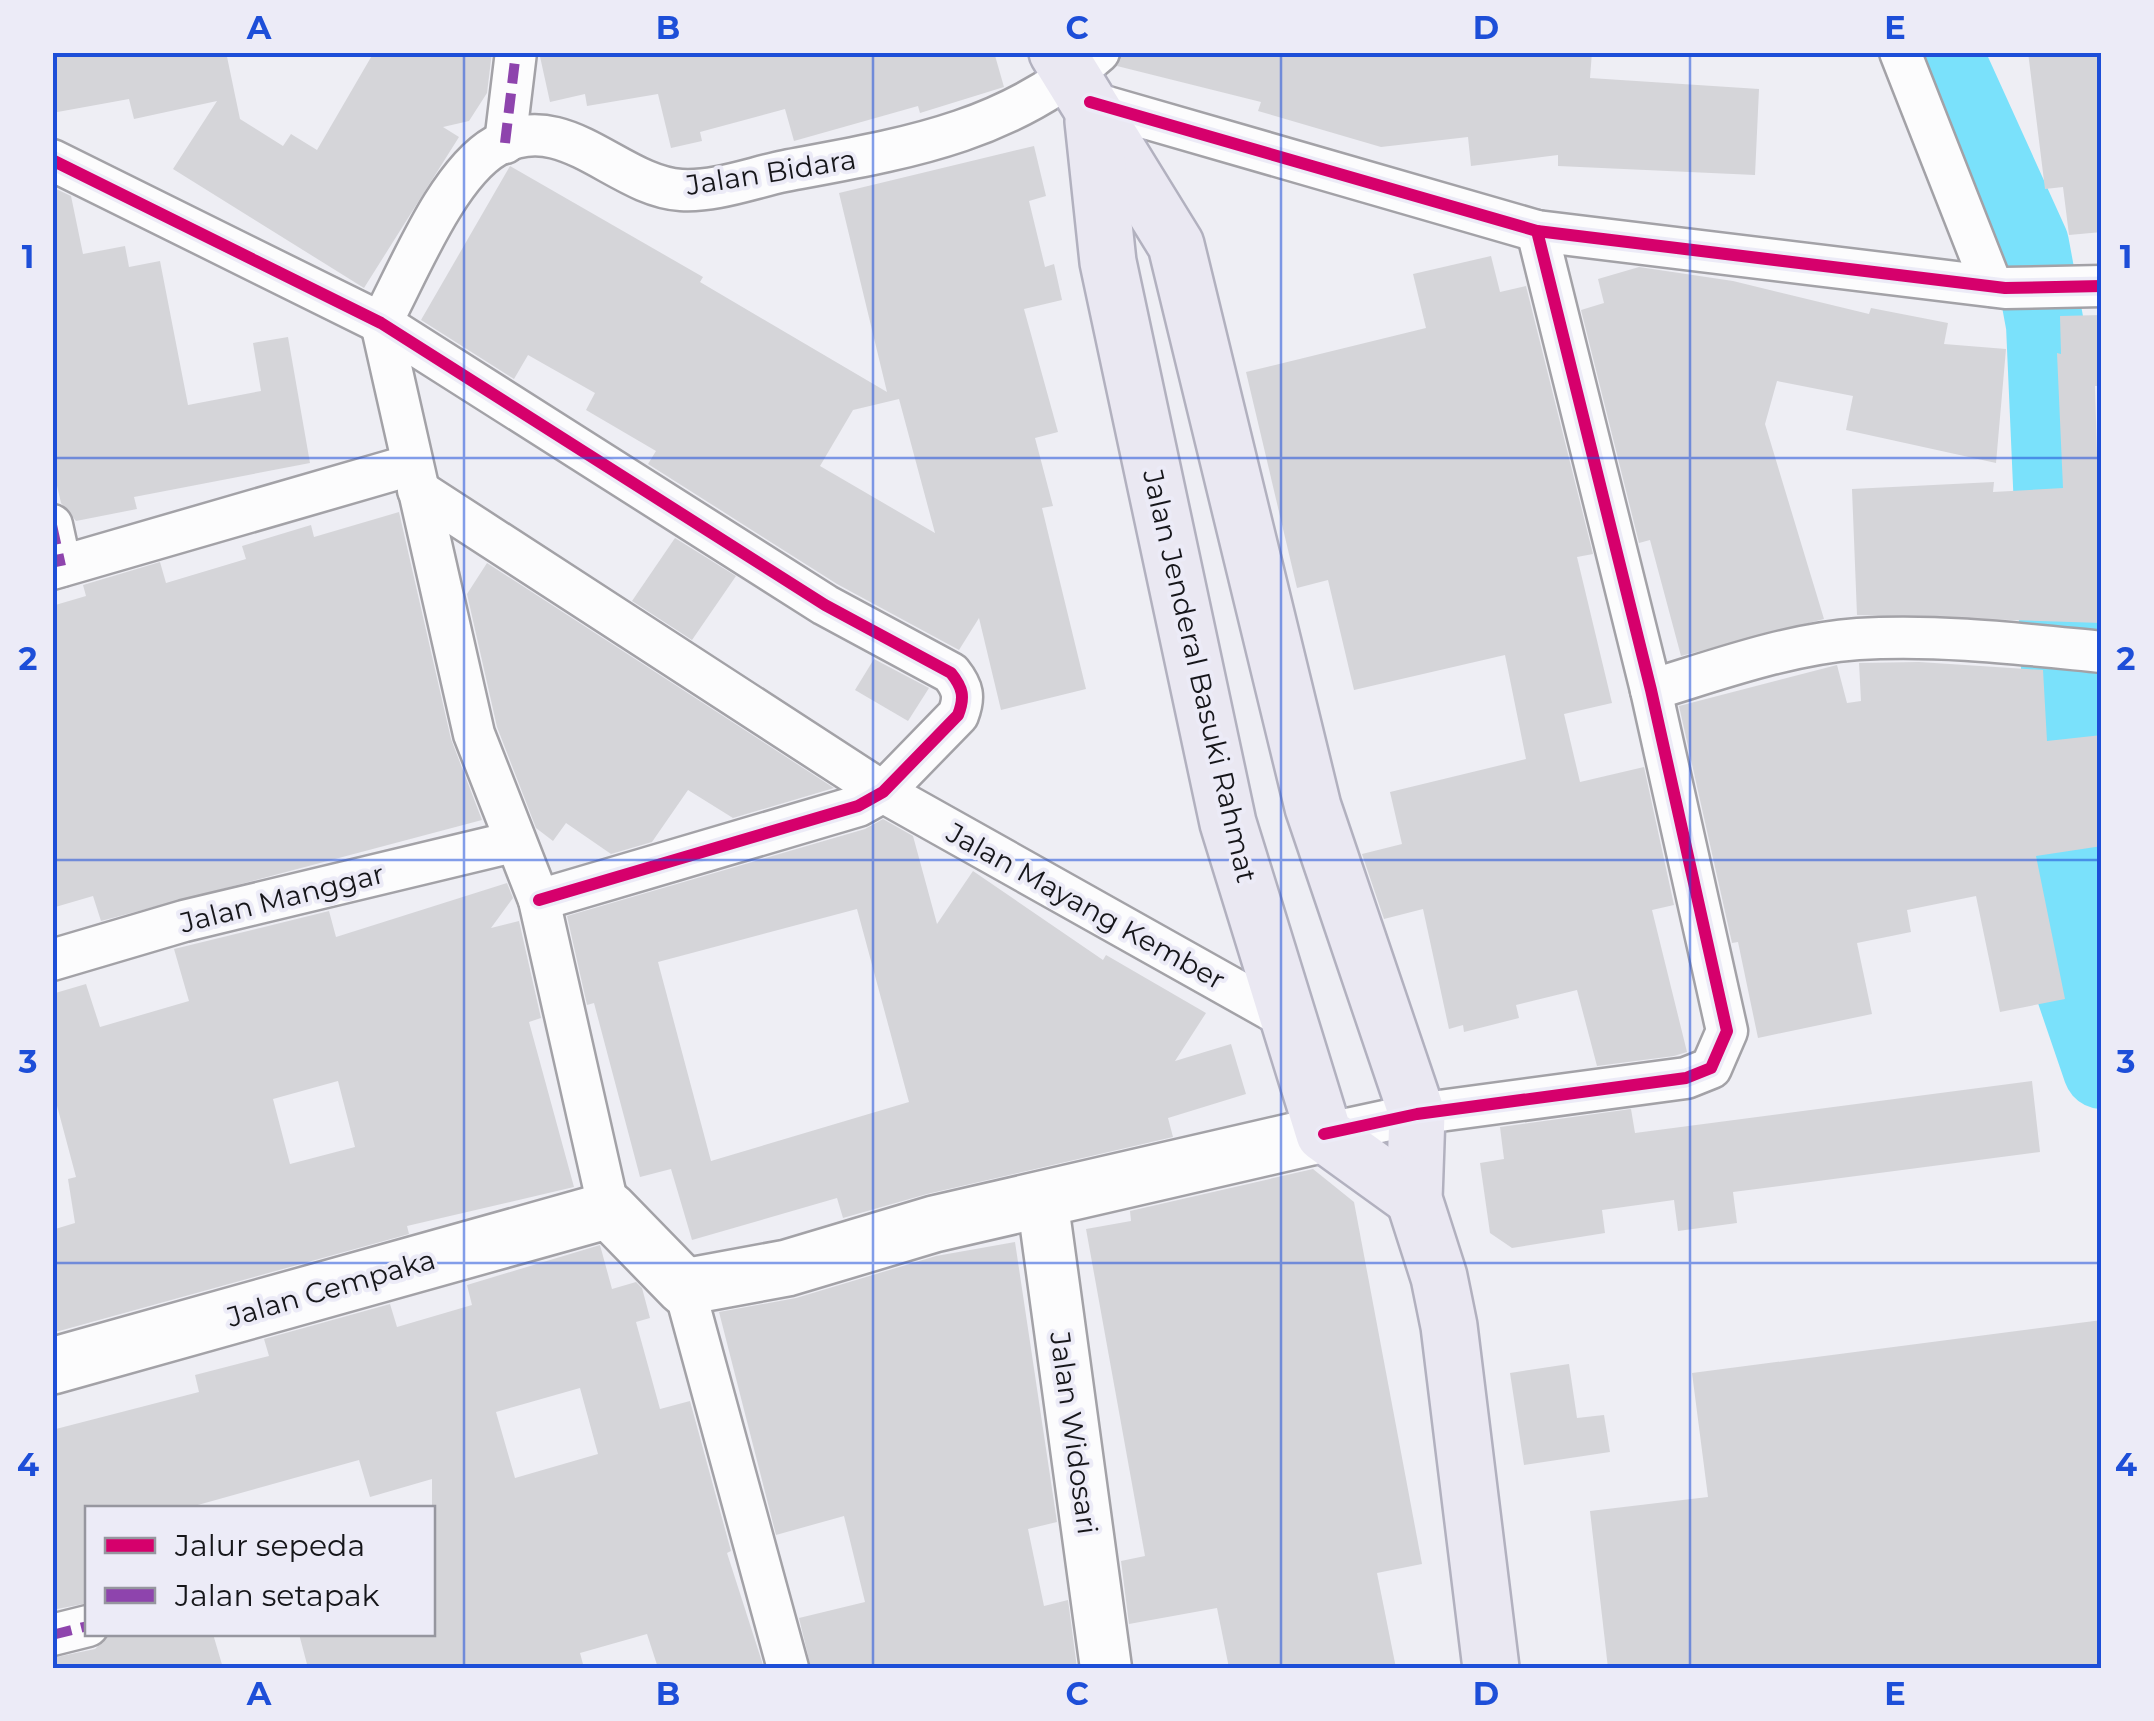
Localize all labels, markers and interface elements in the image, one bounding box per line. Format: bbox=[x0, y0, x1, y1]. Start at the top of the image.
text: A bbox=[246, 8, 272, 47]
text: B bbox=[656, 8, 680, 47]
text: C bbox=[1065, 8, 1089, 47]
text: D bbox=[1473, 8, 1499, 47]
text: E bbox=[1884, 8, 1906, 47]
street label: Jalan Bidara bbox=[683, 142, 858, 202]
text: 1 bbox=[22, 237, 34, 276]
text: 1 bbox=[2120, 237, 2132, 276]
street label: Jalan Jenderal Basuki Rahmat bbox=[1136, 465, 1264, 886]
text: 2 bbox=[19, 639, 37, 678]
text: 2 bbox=[2117, 639, 2135, 678]
street label: Jalan Mayang Kember bbox=[940, 815, 1231, 997]
street label: Jalan Manggar bbox=[175, 856, 388, 940]
text: 3 bbox=[18, 1042, 37, 1081]
text: 3 bbox=[2116, 1042, 2135, 1081]
street label: Jalan Cempaka bbox=[222, 1242, 439, 1334]
street label: Jalan Widosari bbox=[1043, 1328, 1105, 1537]
text: 4 bbox=[17, 1445, 39, 1484]
text: 4 bbox=[2115, 1445, 2137, 1484]
legend bbox=[85, 1506, 435, 1636]
text: Jalur sepeda bbox=[174, 1527, 365, 1564]
text: Jalan setapak bbox=[174, 1577, 380, 1614]
text: A bbox=[246, 1674, 272, 1713]
text: B bbox=[656, 1674, 680, 1713]
text: C bbox=[1065, 1674, 1089, 1713]
text: D bbox=[1473, 1674, 1499, 1713]
text: E bbox=[1884, 1674, 1906, 1713]

